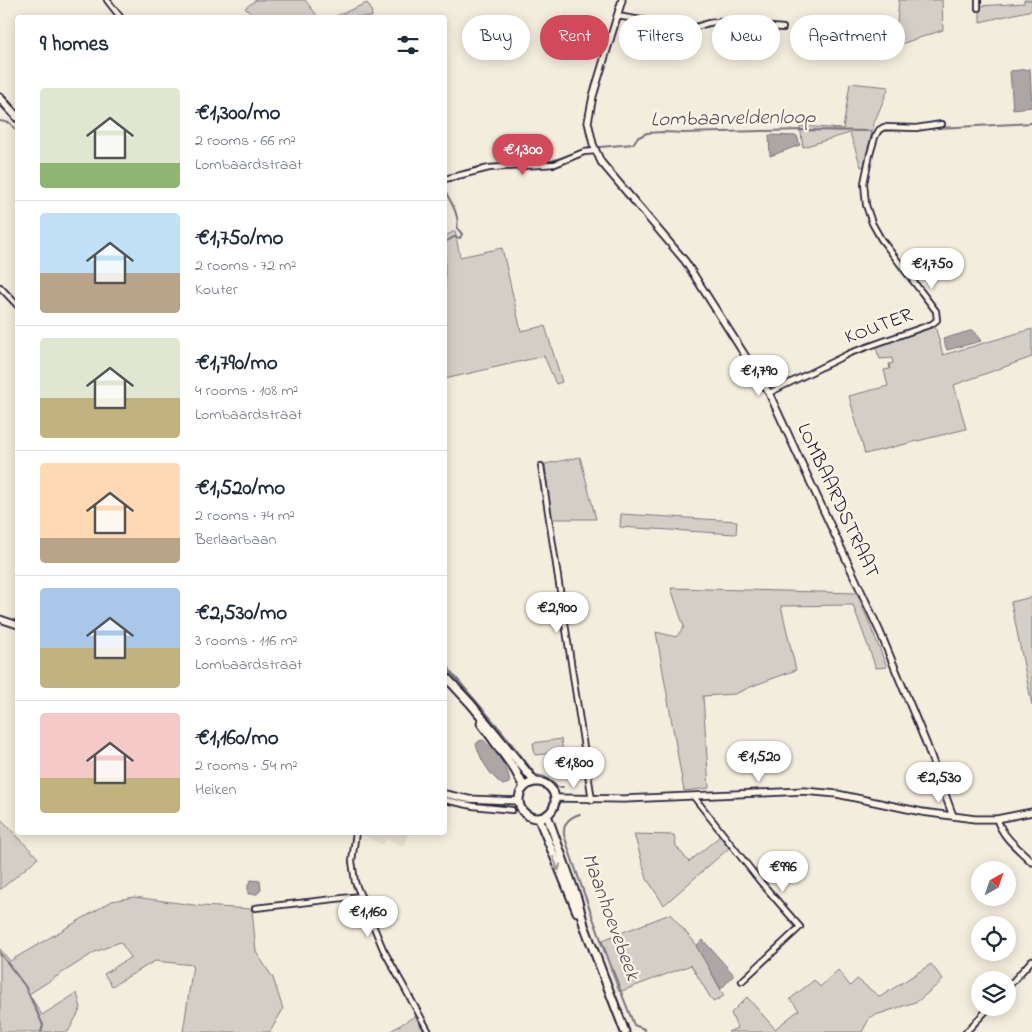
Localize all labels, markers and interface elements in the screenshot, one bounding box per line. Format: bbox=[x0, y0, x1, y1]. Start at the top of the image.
chip: Buy bbox=[462, 15, 530, 60]
chip: Rent bbox=[540, 15, 609, 60]
chip: Filters bbox=[619, 15, 702, 60]
chip: New bbox=[712, 15, 780, 60]
chip: Apartment bbox=[790, 15, 905, 60]
text: 9 homes bbox=[40, 30, 109, 60]
icon: filters bbox=[394, 31, 422, 59]
text: €1,300/mo bbox=[195, 99, 280, 129]
water label: Lombaarveldenloop bbox=[650, 103, 816, 135]
icon: home bbox=[80, 108, 140, 168]
text: 2 rooms · 66 m² bbox=[195, 129, 296, 153]
pin: €1,300 bbox=[482, 134, 564, 176]
text: €1,300 bbox=[503, 138, 543, 162]
text: Lombaardstraat bbox=[195, 153, 302, 177]
text: €1,750/mo bbox=[195, 224, 283, 254]
icon: home bbox=[80, 233, 140, 293]
pin: €1,750 bbox=[891, 248, 973, 290]
text: €1,750 bbox=[911, 252, 953, 276]
text: 2 rooms · 72 m² bbox=[195, 254, 296, 278]
text: Kouter bbox=[195, 278, 238, 302]
street label: KOUTER bbox=[841, 301, 918, 353]
text: €1,790/mo bbox=[195, 349, 278, 379]
pin: €1,790 bbox=[718, 354, 800, 397]
icon: home bbox=[80, 358, 140, 418]
text: €1,790 bbox=[740, 359, 778, 383]
text: 4 rooms · 108 m² bbox=[195, 379, 298, 403]
text: Lombaardstraat bbox=[195, 403, 302, 427]
street label: LOMBAARDSTRAAT bbox=[788, 419, 886, 583]
text: €1,520/mo bbox=[195, 474, 285, 504]
icon: home bbox=[80, 483, 140, 543]
text: 2 rooms · 74 m² bbox=[195, 504, 295, 528]
text: Berlaarbaan bbox=[195, 528, 276, 552]
pin: €2,900 bbox=[516, 592, 598, 634]
text: €2,900 bbox=[537, 596, 577, 620]
text: €2,530/mo bbox=[195, 599, 287, 629]
icon: home bbox=[80, 608, 140, 668]
text: 3 rooms · 116 m² bbox=[195, 629, 298, 653]
text: Lombaardstraat bbox=[195, 653, 302, 677]
text: €1,160/mo bbox=[195, 724, 279, 754]
icon: home bbox=[80, 733, 140, 793]
pin: €1,520 bbox=[718, 740, 800, 783]
text: €1,520 bbox=[737, 745, 781, 769]
pin: €1,800 bbox=[533, 746, 615, 789]
text: €1,800 bbox=[555, 751, 593, 775]
text: 2 rooms · 54 m² bbox=[195, 754, 297, 778]
pin: €2,530 bbox=[898, 762, 980, 804]
text: €2,530 bbox=[917, 766, 961, 790]
text: Heiken bbox=[195, 778, 236, 802]
water label: Maanhoevebeek bbox=[573, 849, 647, 986]
pin: €996 bbox=[753, 850, 813, 893]
text: €996 bbox=[769, 855, 797, 879]
one-way arrow bbox=[552, 856, 562, 871]
north arrow bbox=[971, 861, 1016, 906]
map controls bbox=[971, 861, 1016, 1016]
pin: €1,160 bbox=[327, 896, 409, 938]
text: €1,160 bbox=[349, 900, 387, 924]
button: locate bbox=[971, 916, 1016, 961]
button: layers bbox=[971, 971, 1016, 1016]

